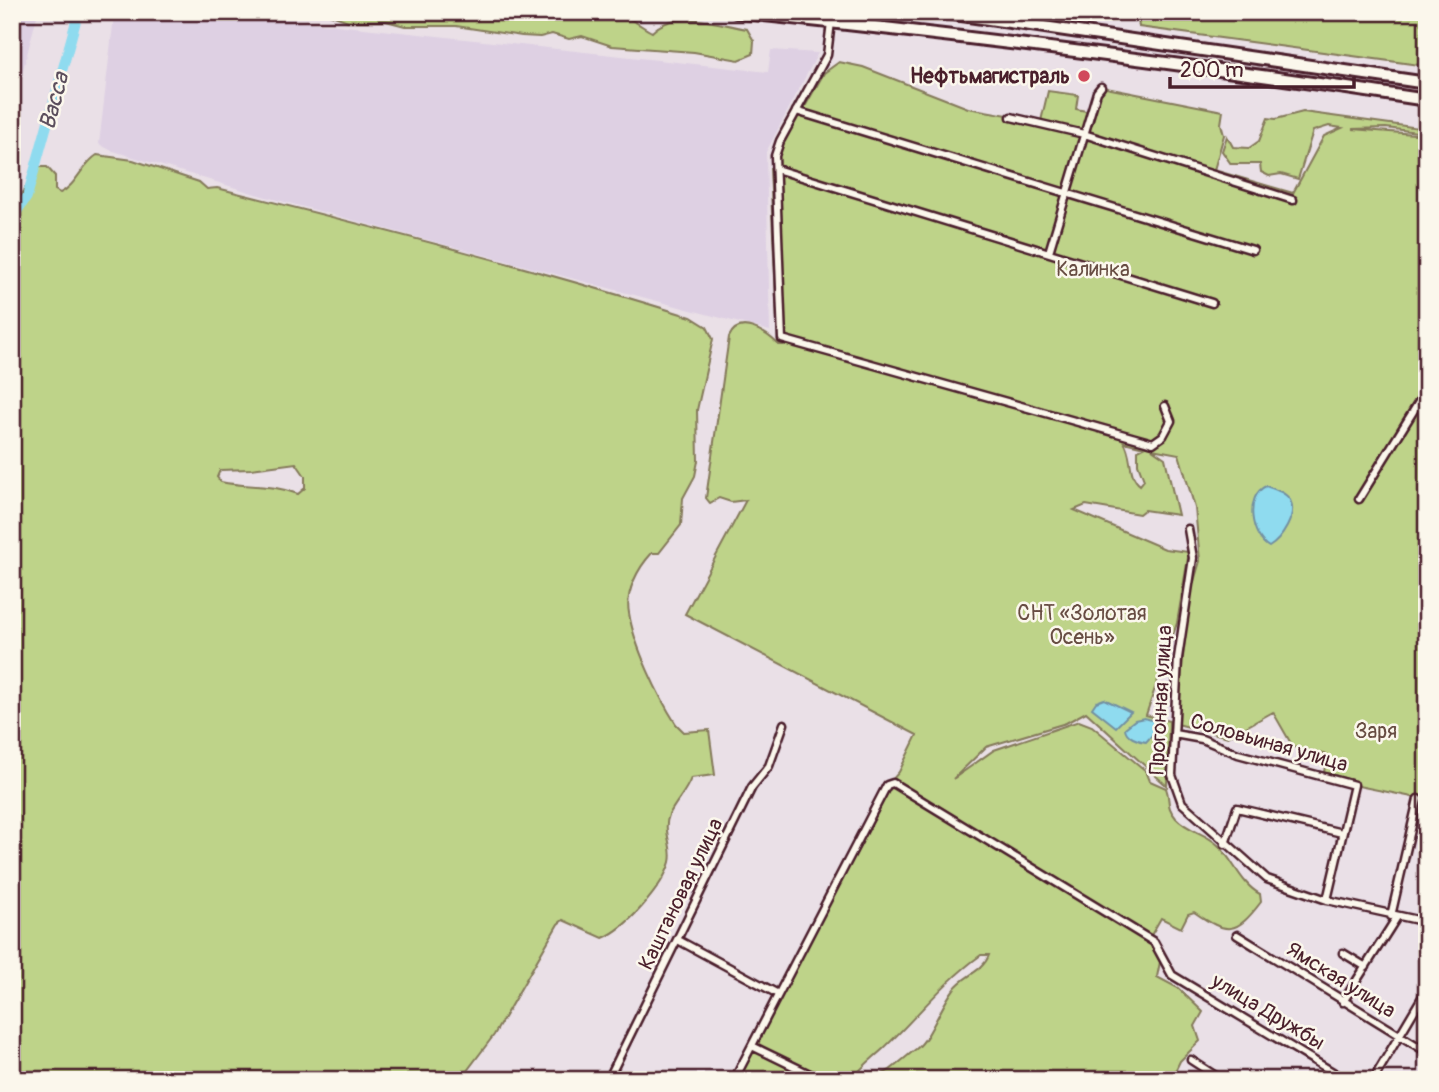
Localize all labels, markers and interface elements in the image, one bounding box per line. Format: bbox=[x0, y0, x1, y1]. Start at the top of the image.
scale bar bbox=[1170, 46, 1353, 90]
text: 200 m bbox=[1180, 57, 1244, 84]
place label: Нефтьмагистраль bbox=[910, 63, 1070, 90]
water label: Васса bbox=[33, 68, 76, 133]
marker: Нефтьмагистраль bbox=[1076, 68, 1092, 84]
park label: Калинка bbox=[1056, 256, 1130, 283]
park label: СНТ «Золотая Осень» bbox=[1017, 600, 1147, 651]
street label: Прогонная улица bbox=[1144, 625, 1178, 775]
street label: Соловьиная улица bbox=[1187, 708, 1351, 778]
park label: Заря bbox=[1355, 718, 1397, 745]
street label: Каштановая улица bbox=[633, 814, 729, 974]
street label: Ямская улица bbox=[1281, 936, 1401, 1024]
street label: улица Дружбы bbox=[1206, 967, 1330, 1056]

